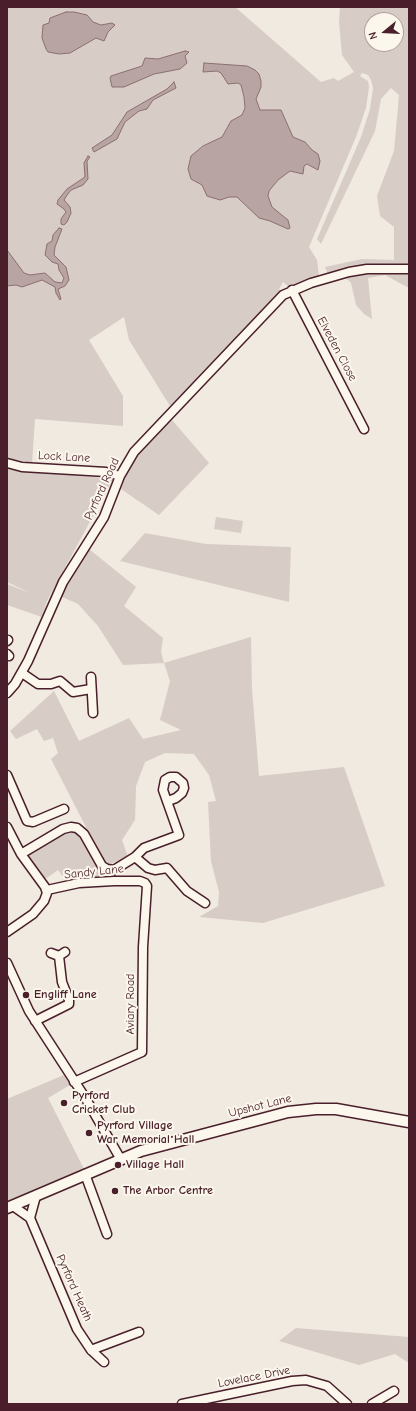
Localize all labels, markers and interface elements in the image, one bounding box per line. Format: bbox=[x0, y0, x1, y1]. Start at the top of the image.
north arrow bbox=[364, 12, 404, 52]
text: N bbox=[366, 30, 380, 41]
street label: Elveden Close bbox=[314, 314, 360, 384]
street label: Lock Lane bbox=[37, 448, 91, 466]
street label: Pyrford Road bbox=[81, 456, 123, 522]
street label: Sandy Lane bbox=[64, 862, 124, 882]
street label: Aviary Road bbox=[124, 974, 138, 1034]
place label: Engliff Lane bbox=[34, 988, 97, 1002]
marker: Engliff Lane bbox=[21, 990, 31, 1000]
place label: Pyrford Cricket Club bbox=[72, 1089, 135, 1117]
street label: Upshot Lane bbox=[227, 1091, 293, 1121]
marker: Pyrford Cricket Club bbox=[59, 1098, 69, 1108]
place label: Pyrford Village War Memorial Hall bbox=[97, 1119, 194, 1147]
marker: Pyrford Village War Memorial Hall bbox=[84, 1128, 94, 1138]
place label: Village Hall bbox=[126, 1158, 184, 1172]
marker: Village Hall bbox=[113, 1160, 123, 1170]
place label: The Arbor Centre bbox=[123, 1184, 213, 1198]
marker: The Arbor Centre bbox=[110, 1186, 120, 1196]
street label: Pyrford Heath bbox=[53, 1252, 95, 1324]
street label: Lovelace Drive bbox=[217, 1363, 291, 1391]

